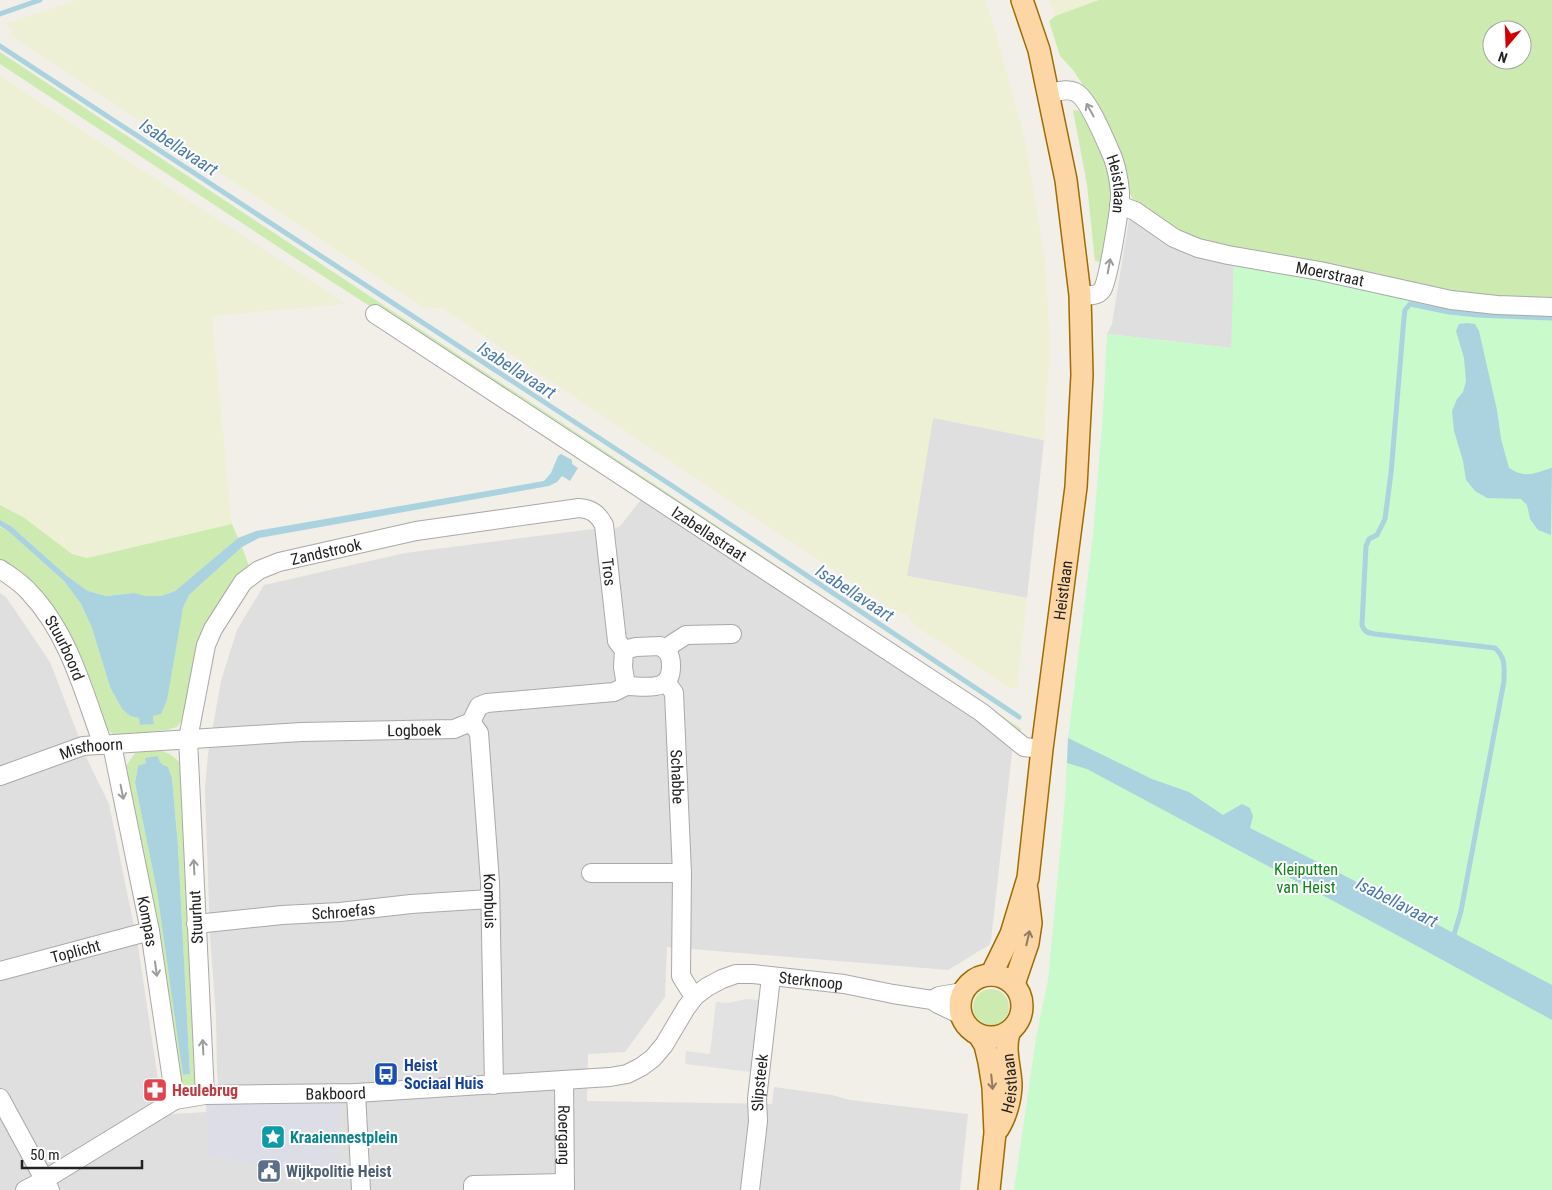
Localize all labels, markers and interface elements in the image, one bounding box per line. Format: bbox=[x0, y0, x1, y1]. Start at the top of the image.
north arrow bbox=[1482, 20, 1532, 70]
text: N bbox=[1496, 48, 1509, 66]
one-way arrow bbox=[1085, 103, 1095, 118]
water label: Isabellavaart bbox=[136, 114, 223, 180]
street label: Heistlaan bbox=[1103, 152, 1130, 215]
street label: Moerstraat bbox=[1294, 257, 1366, 290]
one-way arrow bbox=[1104, 258, 1114, 274]
water label: Isabellavaart bbox=[474, 337, 561, 403]
street label: Izabellastraat bbox=[668, 502, 751, 565]
street label: Zandstrook bbox=[289, 534, 364, 569]
street label: Tros bbox=[598, 557, 620, 587]
street label: Heistlaan bbox=[1049, 559, 1076, 621]
water label: Isabellavaart bbox=[812, 560, 899, 626]
street label: Stuurboord bbox=[41, 612, 89, 683]
street label: Logboek bbox=[387, 720, 442, 740]
street label: Misthoorn bbox=[57, 734, 123, 763]
street label: Schabbe bbox=[667, 749, 688, 804]
one-way arrow bbox=[118, 784, 127, 800]
one-way arrow bbox=[189, 859, 198, 875]
park label: Kleiputten van Heist bbox=[1274, 860, 1338, 897]
water label: Isabellavaart bbox=[1353, 872, 1442, 932]
street label: Kombuis bbox=[480, 873, 500, 929]
street label: Stuurhut bbox=[185, 889, 207, 944]
street label: Kompas bbox=[134, 894, 162, 948]
street label: Schroefas bbox=[311, 899, 376, 923]
one-way arrow bbox=[1024, 930, 1033, 946]
street label: Toplicht bbox=[48, 935, 103, 967]
one-way arrow bbox=[151, 961, 161, 977]
street label: Sterknoop bbox=[778, 967, 844, 993]
one-way arrow bbox=[198, 1039, 207, 1055]
street label: Slipsteek bbox=[748, 1052, 772, 1112]
street label: Heistlaan bbox=[997, 1053, 1021, 1115]
place label: Heist Sociaal Huis bbox=[404, 1056, 484, 1093]
bus stop icon: Heist Sociaal Huis bbox=[373, 1061, 399, 1087]
one-way arrow bbox=[987, 1074, 997, 1090]
pharmacy icon: Heulebrug bbox=[142, 1077, 168, 1103]
place label: Heulebrug bbox=[172, 1081, 238, 1100]
street label: Bakboord bbox=[305, 1083, 366, 1103]
street label: Roergang bbox=[555, 1105, 574, 1165]
place icon: Kraaiennestplein bbox=[260, 1124, 286, 1150]
place label: Kraaiennestplein bbox=[290, 1128, 398, 1147]
scale bar bbox=[22, 1138, 142, 1170]
text: 50 m bbox=[30, 1146, 60, 1164]
public building icon: Wijkpolitie Heist bbox=[256, 1158, 282, 1184]
place label: Wijkpolitie Heist bbox=[286, 1162, 392, 1181]

